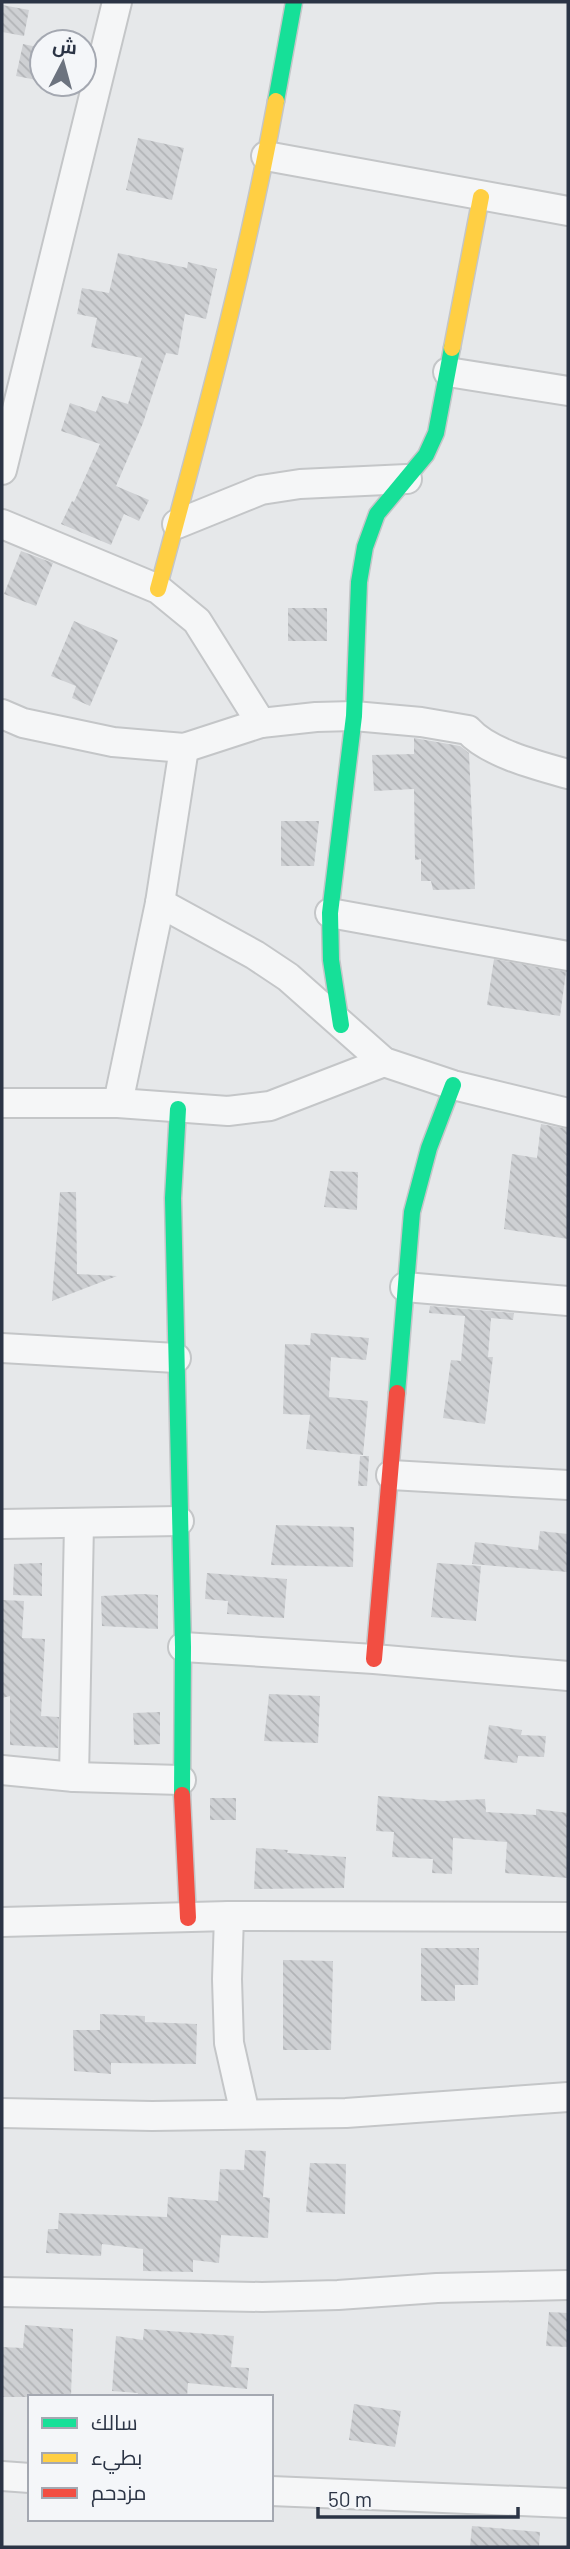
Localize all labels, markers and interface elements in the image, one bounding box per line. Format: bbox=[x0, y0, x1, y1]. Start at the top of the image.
north arrow bbox=[28, 28, 98, 98]
text: ش bbox=[51, 33, 78, 59]
legend bbox=[28, 2395, 273, 2521]
text: سالك bbox=[91, 2409, 138, 2434]
text: بطيء bbox=[91, 2444, 142, 2474]
scale bar bbox=[318, 2476, 518, 2520]
text: مزدحم bbox=[91, 2479, 146, 2507]
text: 50 m bbox=[328, 2486, 372, 2511]

